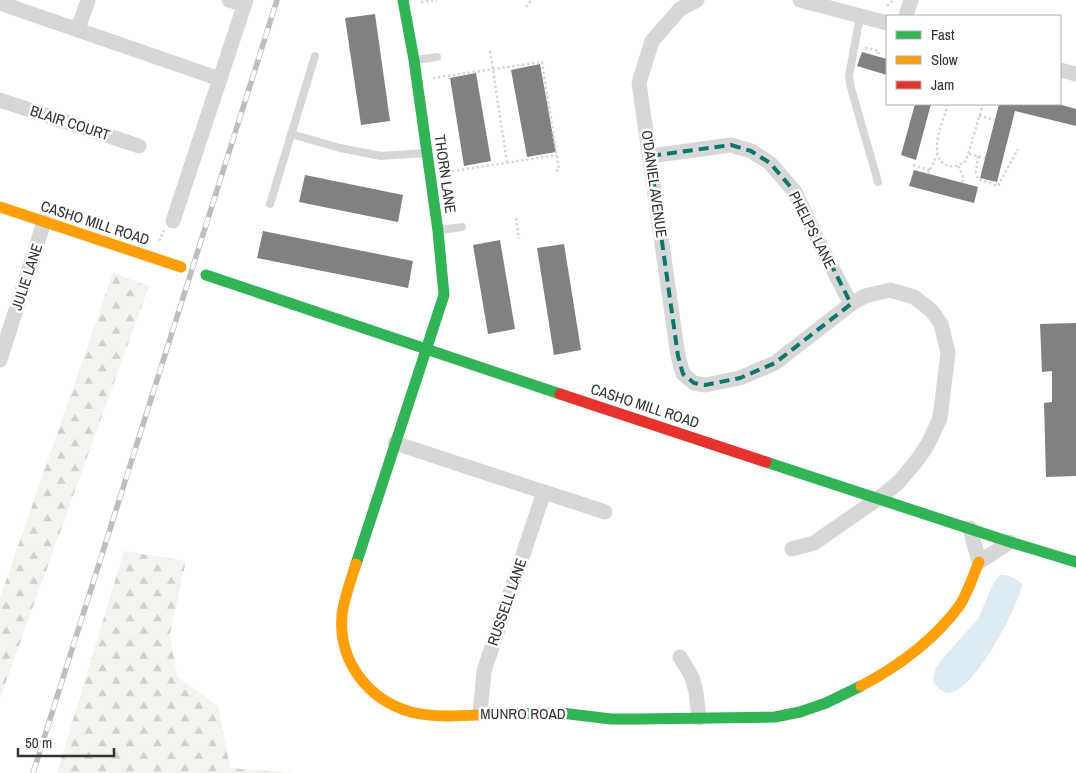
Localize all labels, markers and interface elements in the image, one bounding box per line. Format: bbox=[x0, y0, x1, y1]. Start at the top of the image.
legend bbox=[886, 15, 1061, 105]
text: Fast bbox=[931, 24, 955, 45]
text: Slow bbox=[931, 49, 958, 70]
text: Jam bbox=[931, 74, 954, 95]
street label: BLAIR COURT bbox=[28, 100, 113, 145]
street label: O'DANIEL AVENUE bbox=[637, 129, 672, 239]
street label: THORN LANE bbox=[430, 133, 461, 215]
street label: PHELPS LANE bbox=[784, 188, 841, 272]
street label: CASHO MILL ROAD bbox=[38, 195, 152, 250]
street label: JULIE LANE bbox=[6, 241, 47, 313]
street label: CASHO MILL ROAD bbox=[588, 378, 702, 433]
street label: RUSSELL LANE bbox=[482, 555, 531, 648]
street label: MUNRO ROAD bbox=[480, 703, 566, 724]
scale bar bbox=[18, 726, 114, 758]
text: 50 m bbox=[25, 732, 52, 753]

